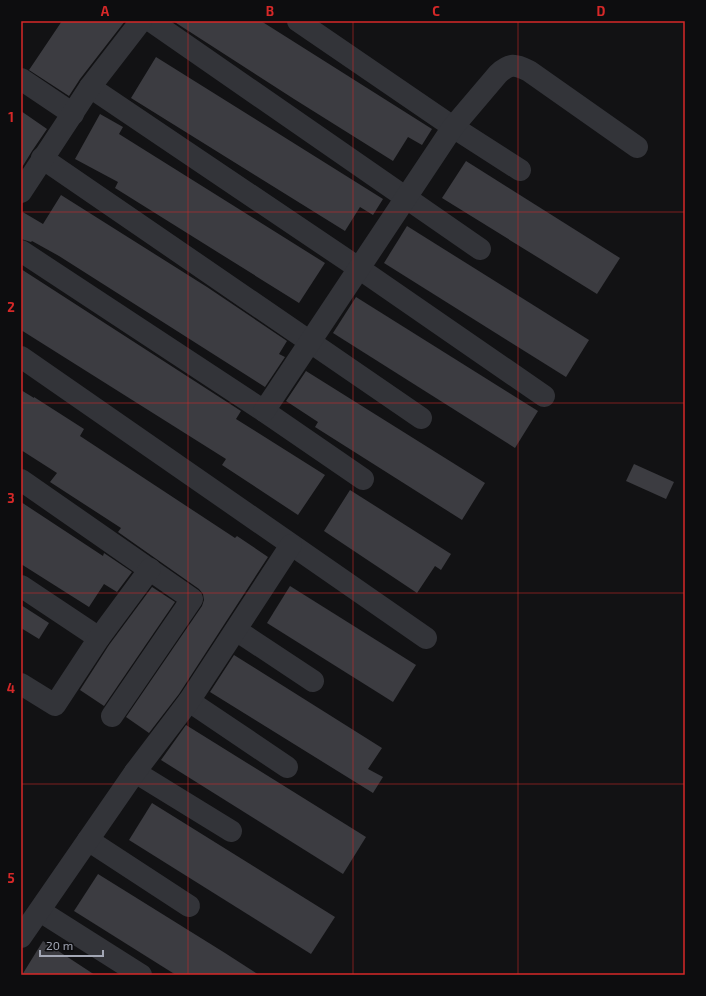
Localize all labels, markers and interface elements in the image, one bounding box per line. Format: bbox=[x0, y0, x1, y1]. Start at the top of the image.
text: A bbox=[101, 3, 110, 19]
text: B bbox=[266, 3, 274, 19]
text: C bbox=[432, 3, 440, 19]
text: D bbox=[597, 3, 606, 19]
text: 1 bbox=[8, 109, 14, 125]
text: 2 bbox=[7, 299, 15, 315]
text: 3 bbox=[7, 490, 15, 506]
text: 4 bbox=[7, 680, 15, 696]
text: 5 bbox=[7, 870, 15, 886]
scale bar bbox=[40, 932, 103, 958]
text: 20 m bbox=[46, 938, 73, 952]

